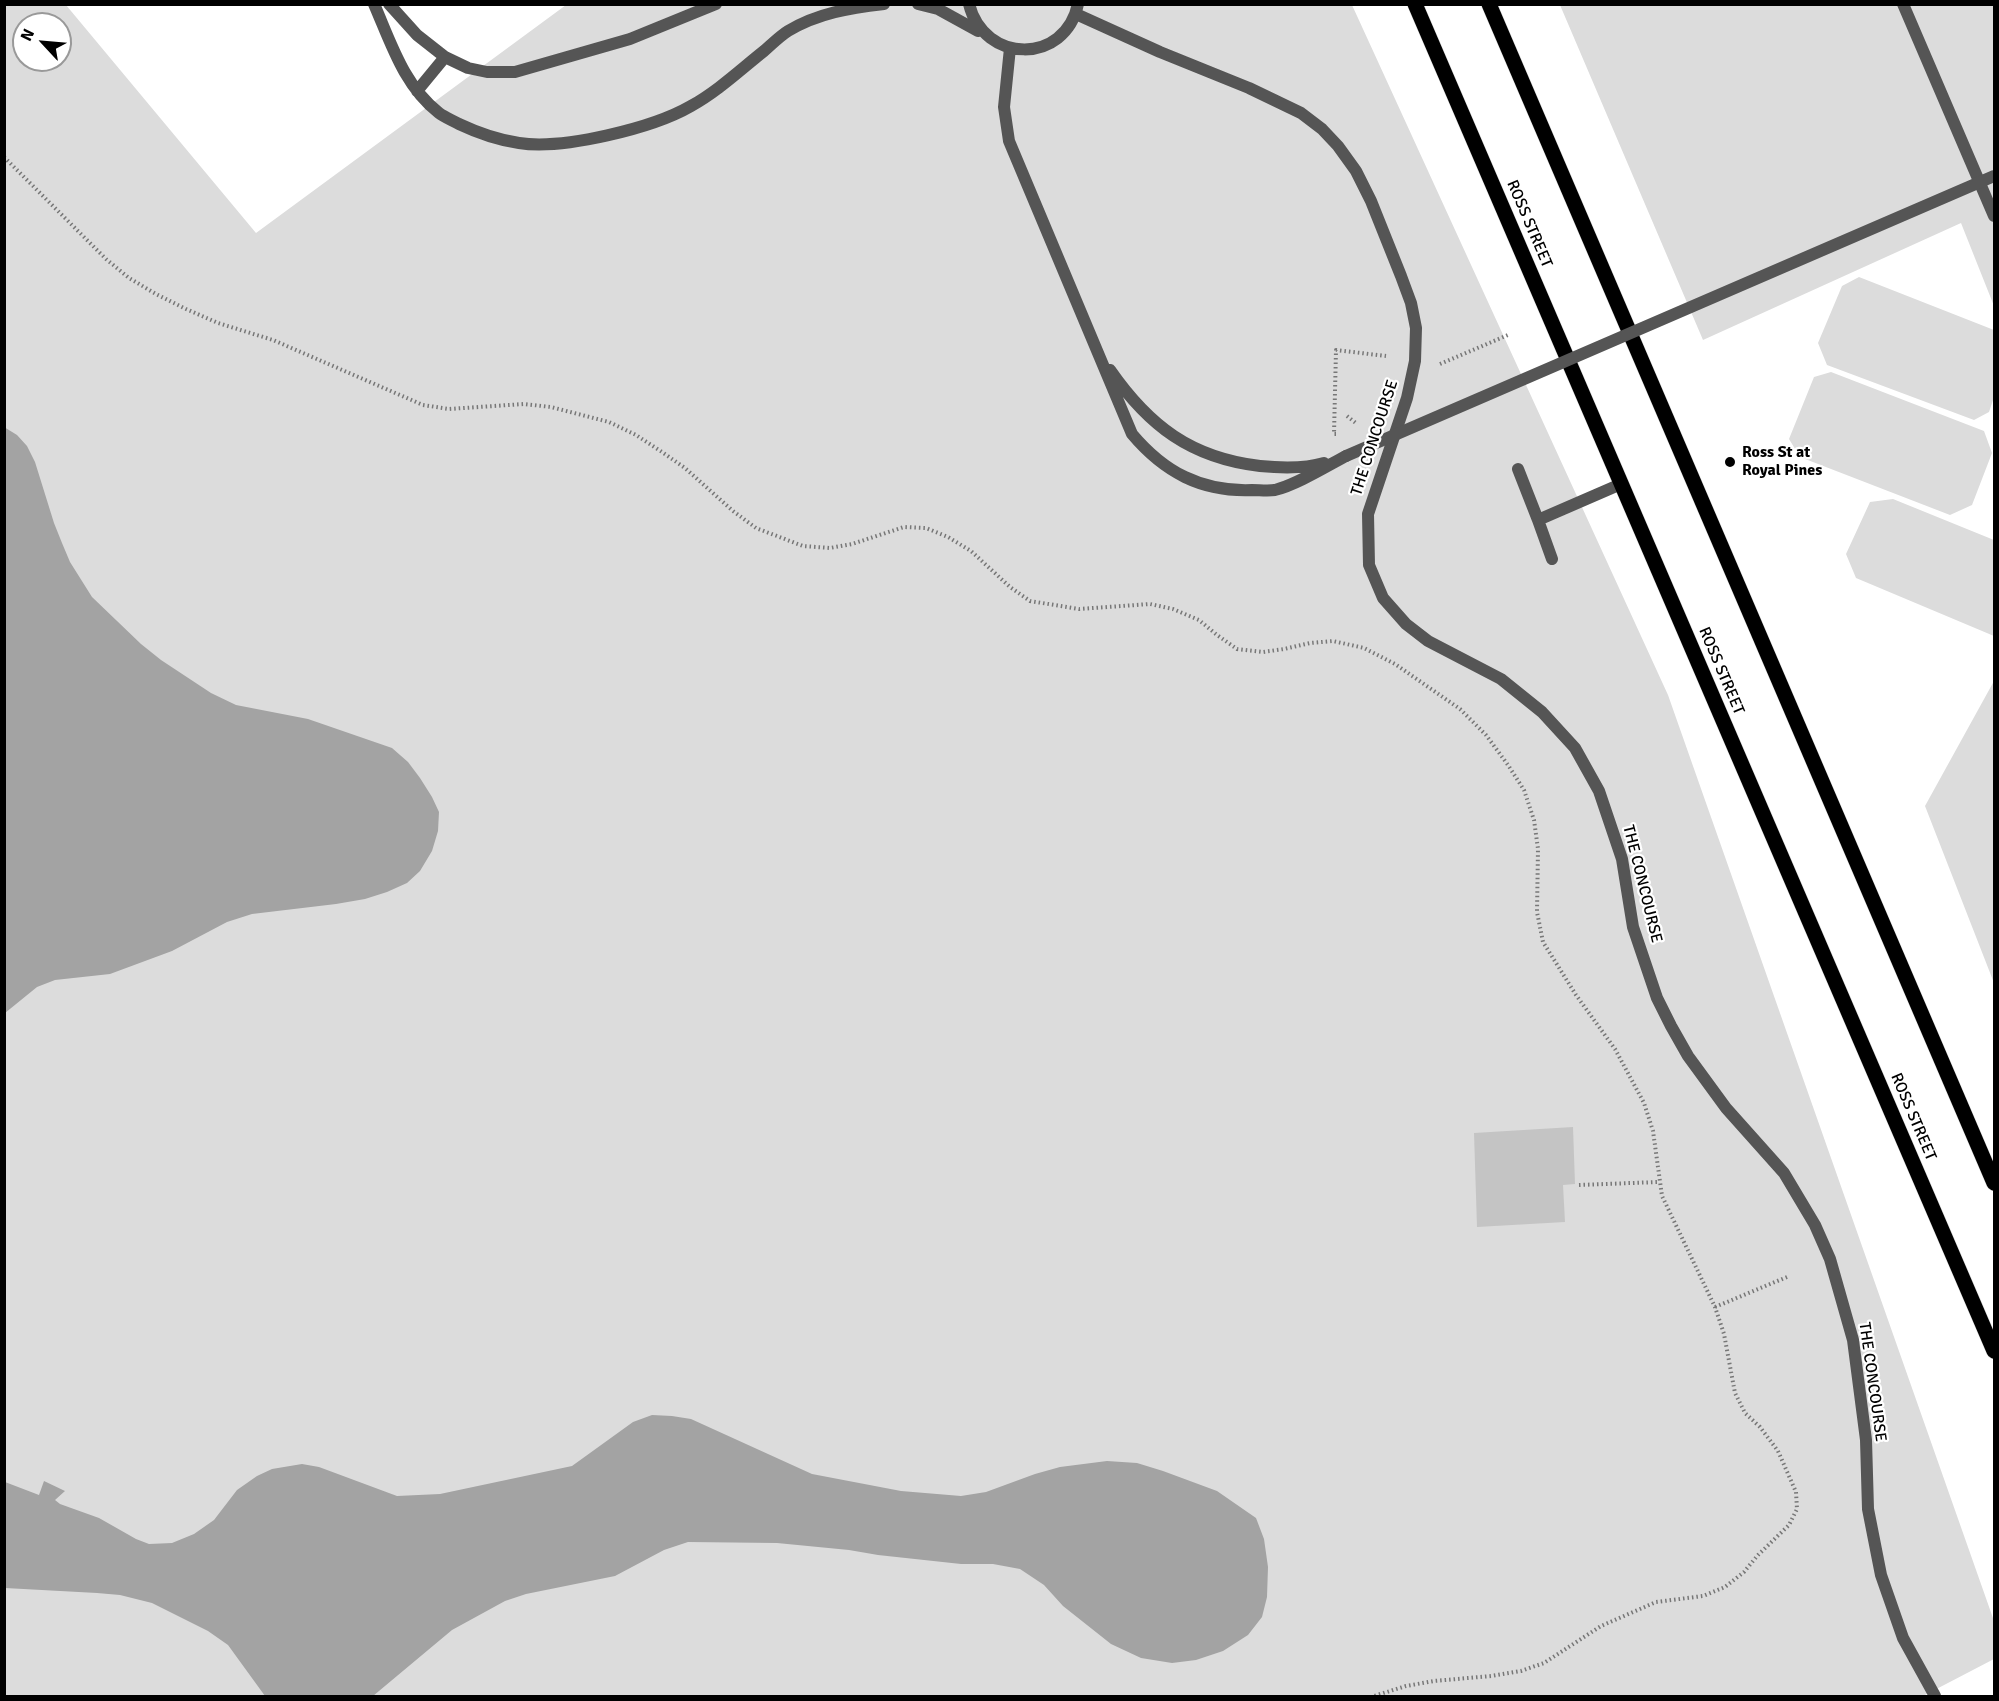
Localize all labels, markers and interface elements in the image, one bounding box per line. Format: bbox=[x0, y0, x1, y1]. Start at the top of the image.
north arrow bbox=[12, 12, 72, 72]
text: N bbox=[16, 26, 39, 44]
street label: ROSS STREET bbox=[1502, 177, 1556, 271]
street label: THE CONCOURSE bbox=[1347, 378, 1403, 498]
place label: Ross St at Royal Pines bbox=[1742, 443, 1822, 481]
marker: Ross St at Royal Pines bbox=[1723, 455, 1737, 469]
street label: ROSS STREET bbox=[1694, 624, 1748, 718]
street label: THE CONCOURSE bbox=[1618, 823, 1666, 945]
street label: ROSS STREET bbox=[1886, 1070, 1940, 1164]
street label: THE CONCOURSE bbox=[1854, 1321, 1890, 1443]

